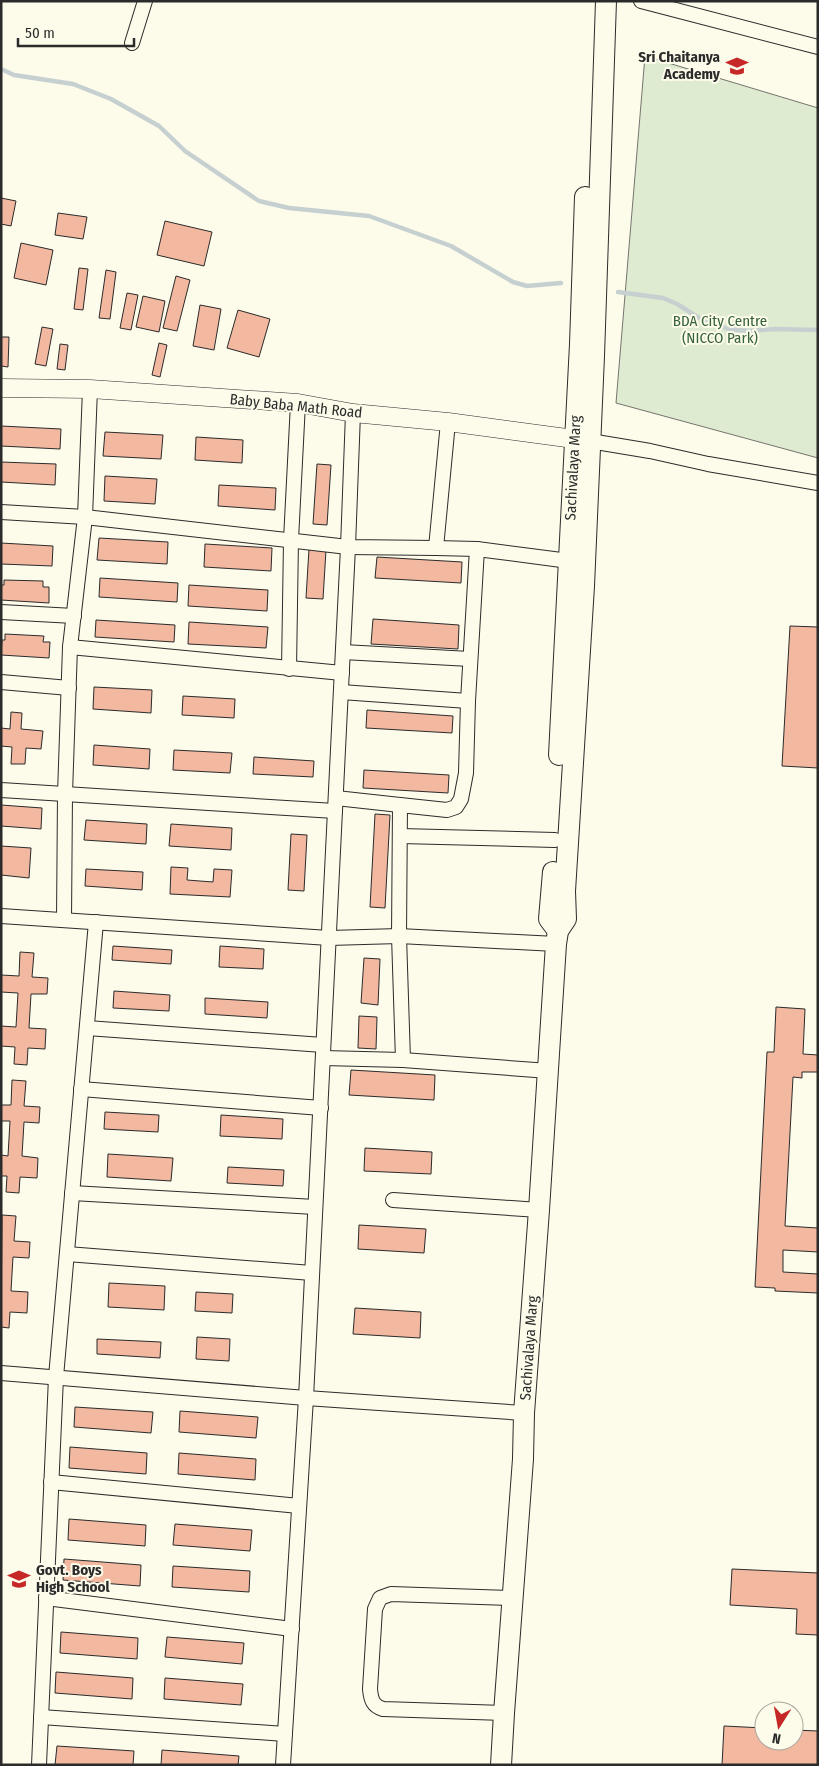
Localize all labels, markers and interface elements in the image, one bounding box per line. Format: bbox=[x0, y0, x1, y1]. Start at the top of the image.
scale bar bbox=[18, 15, 134, 47]
text: 50 m bbox=[25, 24, 55, 42]
place label: Sri Chaitanya Academy bbox=[638, 48, 721, 83]
school or university icon: Sri Chaitanya Academy bbox=[724, 53, 750, 79]
park label: BDA City Centre (NICCO Park) bbox=[673, 312, 767, 347]
street label: Baby Baba Math Road bbox=[229, 390, 363, 422]
street label: Sachivalaya Marg bbox=[561, 415, 585, 521]
street label: Sachivalaya Marg bbox=[516, 1295, 542, 1401]
place label: Govt. Boys High School bbox=[36, 1561, 111, 1596]
school or university icon: Govt. Boys High School bbox=[6, 1566, 32, 1592]
north arrow bbox=[754, 1701, 804, 1751]
text: N bbox=[771, 1729, 782, 1747]

